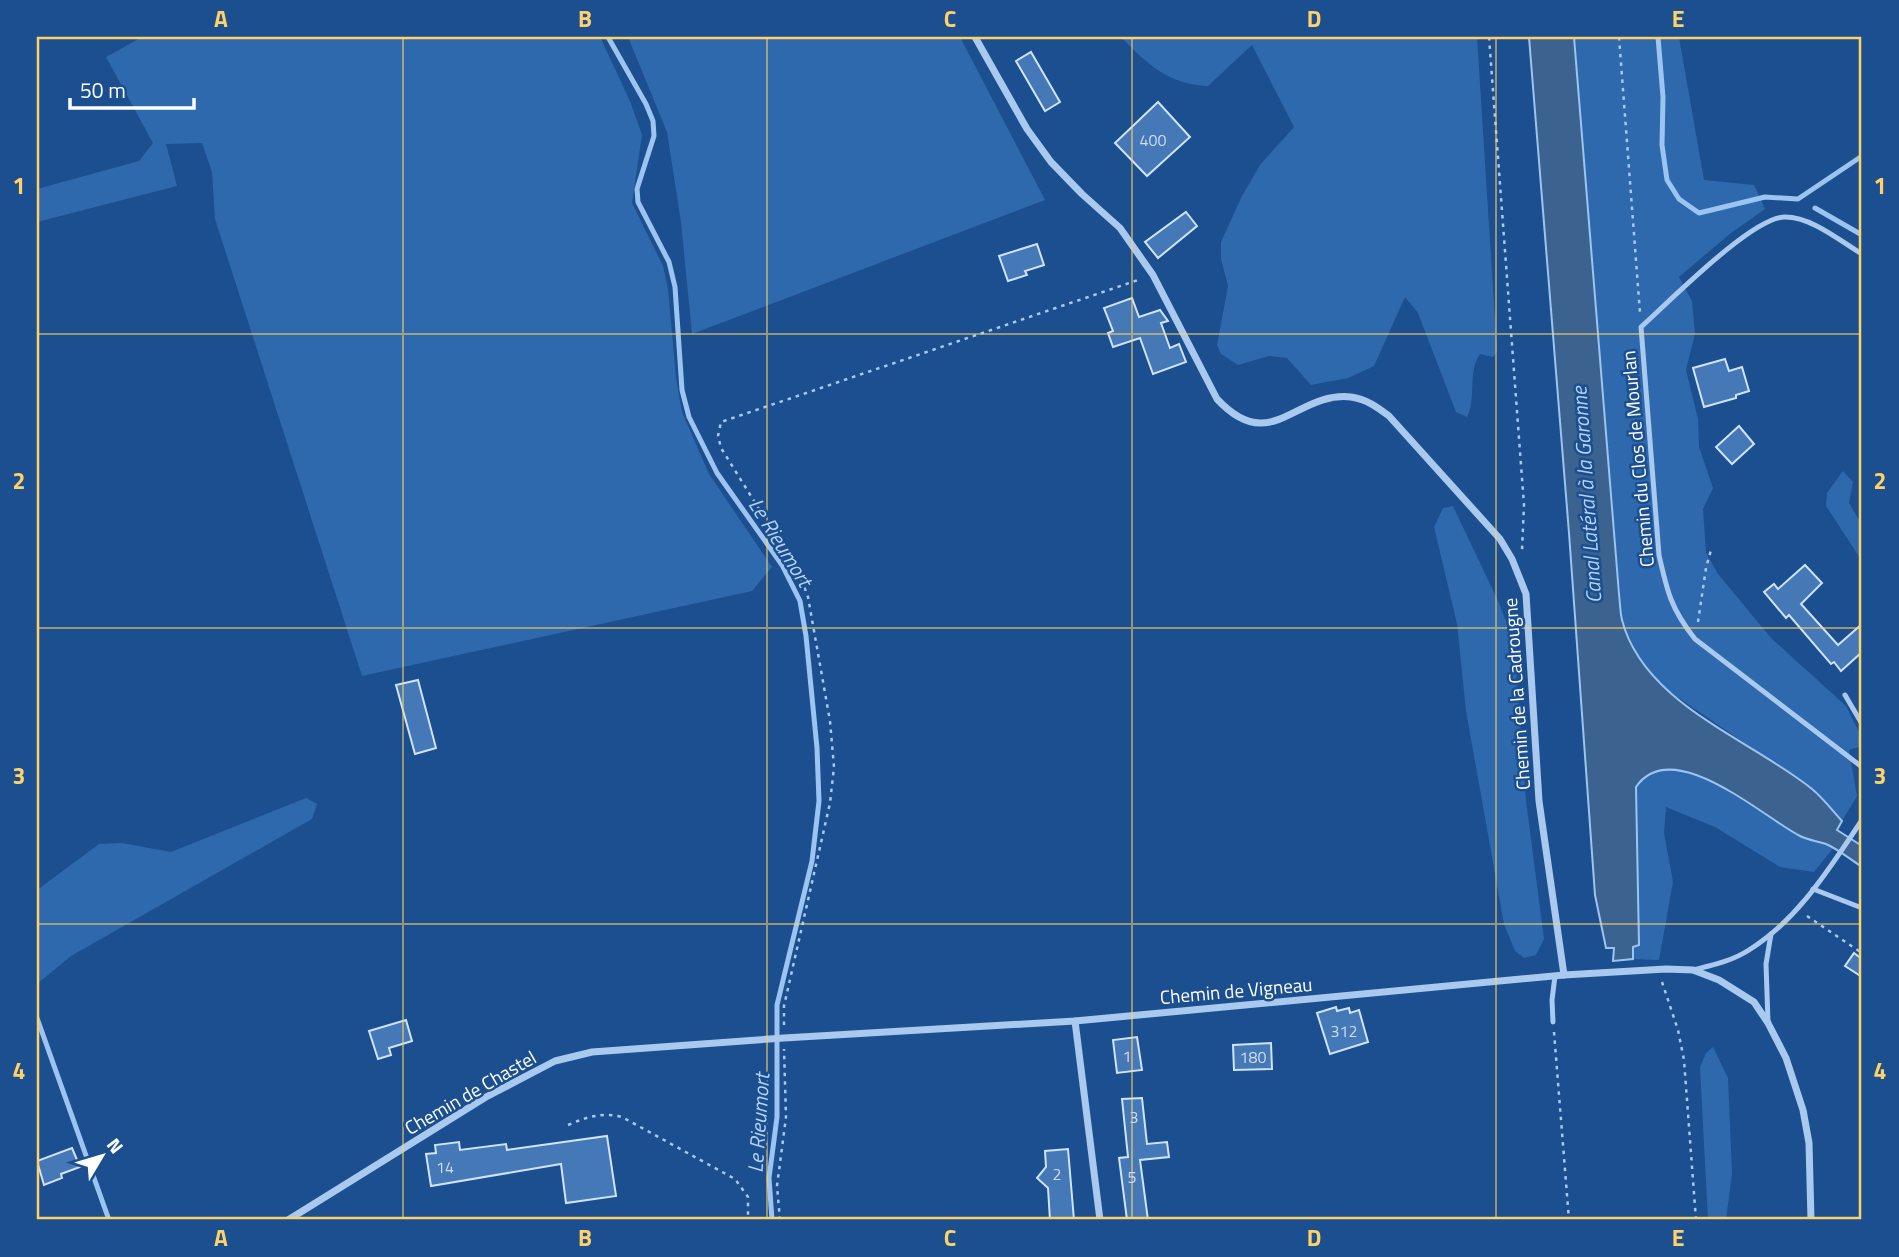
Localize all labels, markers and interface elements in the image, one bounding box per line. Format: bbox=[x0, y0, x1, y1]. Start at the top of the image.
text: A bbox=[214, 1, 228, 36]
text: B bbox=[578, 1, 592, 36]
text: C bbox=[944, 1, 956, 36]
text: D bbox=[1307, 1, 1321, 36]
text: E bbox=[1672, 1, 1684, 36]
scale bar bbox=[70, 66, 194, 110]
text: 50 m bbox=[80, 74, 126, 106]
house number: 400 bbox=[1140, 128, 1166, 152]
text: 1 bbox=[13, 168, 25, 203]
text: 1 bbox=[1874, 168, 1886, 203]
street label: Chemin du Clos de Mourlan bbox=[1613, 350, 1661, 568]
water label: Canal Latéral à la Garonne bbox=[1562, 384, 1610, 605]
text: 2 bbox=[13, 463, 25, 498]
text: 2 bbox=[1874, 463, 1886, 498]
water label: Le Rieumort bbox=[741, 491, 822, 595]
street label: Chemin de la Cadrougne bbox=[1495, 597, 1537, 791]
text: 3 bbox=[13, 758, 25, 793]
text: 3 bbox=[1874, 758, 1886, 793]
street label: Chemin de Vigneau bbox=[1159, 969, 1313, 1011]
house number: 312 bbox=[1331, 1019, 1357, 1043]
street label: Chemin de Chastel bbox=[399, 1042, 541, 1142]
house number: 1 bbox=[1123, 1044, 1131, 1068]
house number: 180 bbox=[1240, 1045, 1266, 1069]
text: 4 bbox=[13, 1053, 25, 1088]
text: 4 bbox=[1874, 1053, 1886, 1088]
water label: Le Rieumort bbox=[739, 1070, 778, 1174]
house number: 3 bbox=[1130, 1105, 1138, 1129]
north arrow bbox=[66, 1120, 136, 1190]
text: N bbox=[100, 1131, 131, 1159]
house number: 14 bbox=[436, 1155, 454, 1179]
house number: 2 bbox=[1053, 1162, 1061, 1186]
house number: 5 bbox=[1128, 1165, 1137, 1189]
text: A bbox=[214, 1220, 228, 1255]
text: B bbox=[578, 1220, 592, 1255]
text: C bbox=[944, 1220, 956, 1255]
text: D bbox=[1307, 1220, 1321, 1255]
text: E bbox=[1672, 1220, 1684, 1255]

